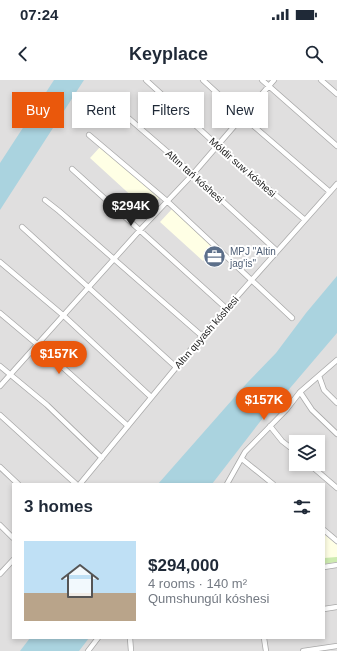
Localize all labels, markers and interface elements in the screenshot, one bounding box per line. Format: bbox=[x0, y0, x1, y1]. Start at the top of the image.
text: 07:24 bbox=[20, 6, 58, 23]
icon: back bbox=[12, 43, 34, 65]
icon: search bbox=[303, 43, 325, 65]
text: Keyplace bbox=[129, 44, 208, 64]
chip: Buy bbox=[12, 92, 64, 128]
chip: Rent bbox=[72, 92, 130, 128]
chip: Filters bbox=[138, 92, 204, 128]
chip: New bbox=[212, 92, 268, 128]
street label: Móldir suw kóshesi bbox=[207, 136, 278, 199]
street label: Altın tań kóshesi bbox=[164, 148, 226, 205]
pin: $294K bbox=[103, 193, 159, 227]
text: $294K bbox=[112, 198, 150, 213]
office icon: MPJ "Altin jag'is" bbox=[202, 244, 228, 270]
place label: MPJ "Altin jag'is" bbox=[229, 246, 276, 269]
street label: Altın quyash kóshesi bbox=[172, 294, 241, 371]
pin: $157K bbox=[31, 341, 87, 375]
text: $157K bbox=[40, 346, 78, 361]
pin: $157K bbox=[236, 387, 292, 421]
text: $157K bbox=[245, 392, 283, 407]
map controls bbox=[289, 435, 325, 471]
button: layers bbox=[289, 435, 325, 471]
icon: filters bbox=[291, 496, 313, 518]
text: 3 homes bbox=[24, 497, 93, 516]
text: $294,000 bbox=[148, 556, 219, 575]
icon: home bbox=[56, 557, 104, 605]
text: 4 rooms · 140 m² bbox=[148, 576, 247, 591]
text: Qumshungúl kóshesi bbox=[148, 591, 269, 606]

